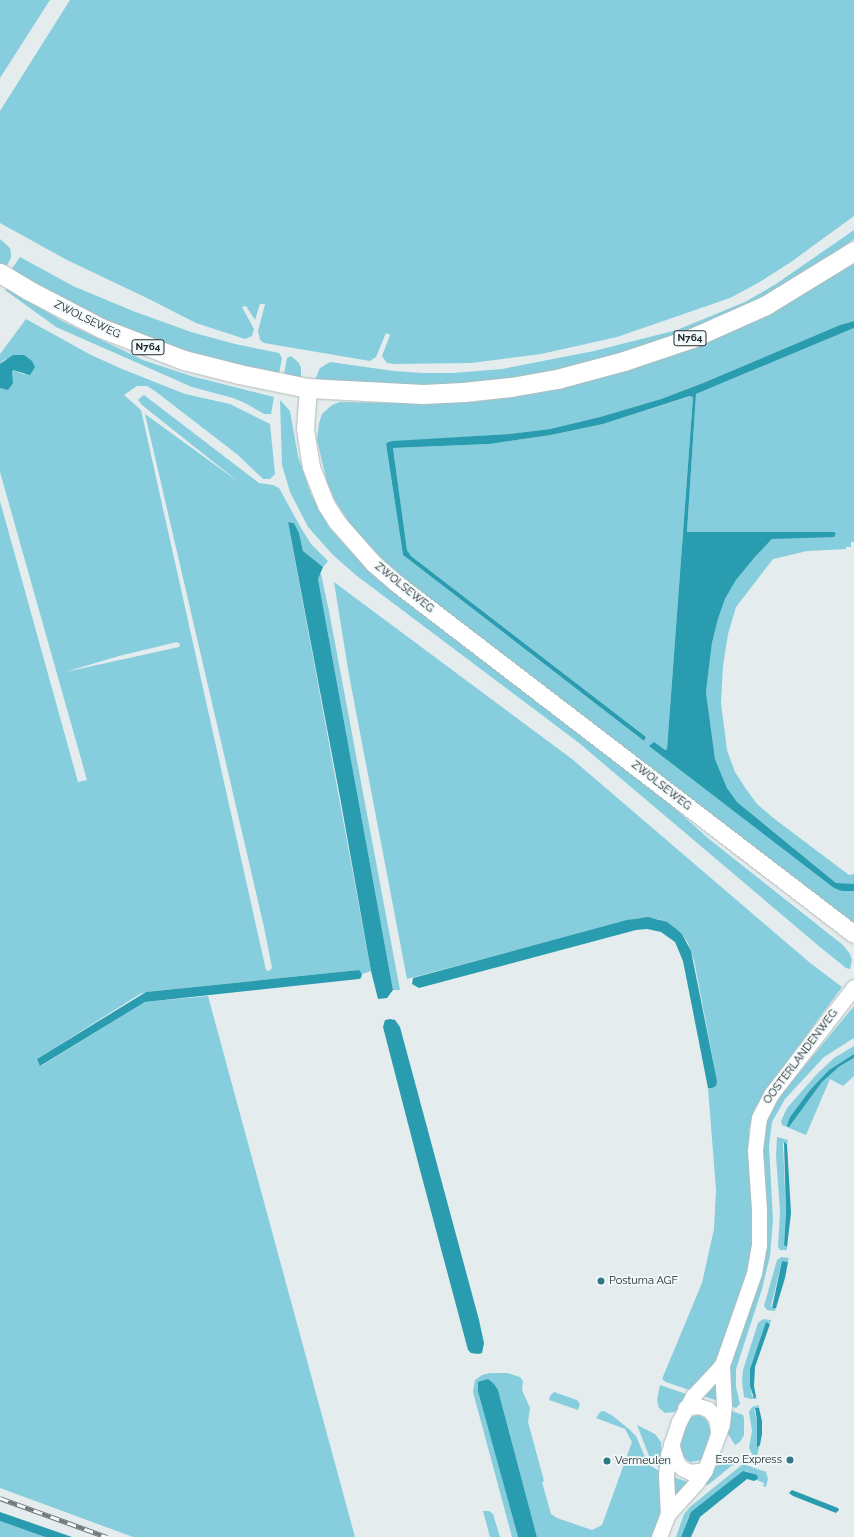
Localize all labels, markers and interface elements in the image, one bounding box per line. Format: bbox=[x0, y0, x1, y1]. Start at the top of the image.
street label: ZWOLSEWEG bbox=[52, 298, 122, 342]
road number: N764 bbox=[673, 330, 707, 346]
road number: N764 bbox=[131, 339, 165, 355]
street label: ZWOLSEWEG bbox=[372, 560, 436, 616]
street label: ZWOLSEWEG bbox=[629, 759, 693, 813]
street label: OOSTERLANDENWEG bbox=[761, 1007, 841, 1107]
place label: Postuma AGF bbox=[609, 1274, 678, 1288]
marker: Postuma AGF bbox=[596, 1276, 606, 1286]
place label: Esso Express bbox=[716, 1453, 782, 1467]
place label: Vermeulen bbox=[615, 1454, 671, 1468]
marker: Esso Express bbox=[785, 1455, 795, 1465]
marker: Vermeulen bbox=[602, 1456, 612, 1466]

